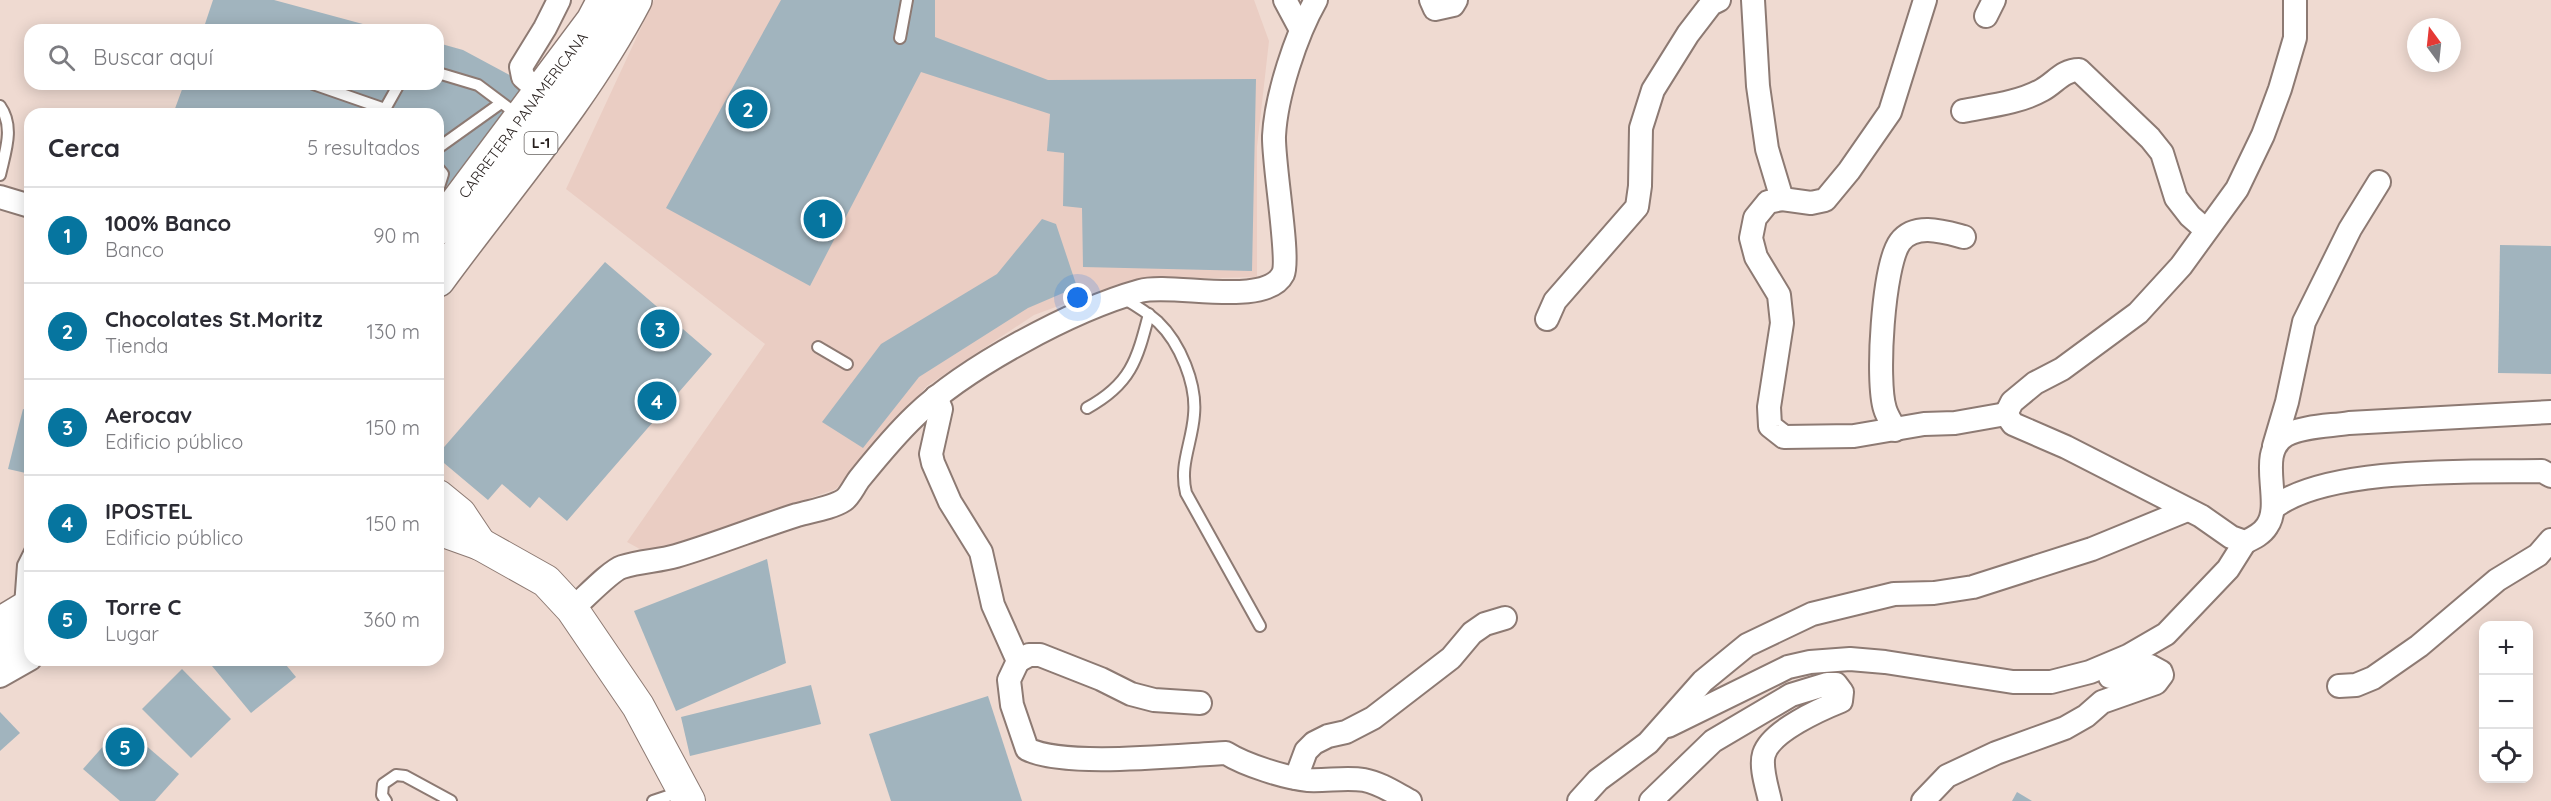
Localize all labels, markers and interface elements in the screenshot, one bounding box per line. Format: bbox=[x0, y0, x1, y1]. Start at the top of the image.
north arrow bbox=[2407, 18, 2461, 72]
search box bbox=[24, 24, 444, 90]
street label: CARRETERA PANAMERICANA bbox=[454, 28, 592, 202]
icon: search bbox=[45, 41, 78, 74]
text: Buscar aquí bbox=[93, 43, 213, 71]
pin: 2 bbox=[728, 86, 768, 132]
text: Cerca bbox=[48, 131, 120, 164]
road number: L-1 bbox=[524, 132, 558, 154]
text: 5 resultados bbox=[307, 135, 420, 160]
pin: 1 bbox=[804, 196, 842, 242]
text: 100% Banco bbox=[105, 209, 231, 237]
text: 1 bbox=[64, 223, 71, 248]
text: 90 m bbox=[373, 223, 420, 248]
text: Banco bbox=[105, 237, 164, 262]
your location bbox=[1063, 283, 1092, 312]
text: Chocolates St.Moritz bbox=[105, 305, 323, 333]
pin: 3 bbox=[640, 306, 680, 352]
text: 2 bbox=[62, 319, 73, 344]
text: 130 m bbox=[367, 319, 420, 344]
text: Tienda bbox=[105, 333, 168, 358]
pin: 4 bbox=[638, 378, 676, 424]
text: Aerocav bbox=[105, 401, 192, 429]
text: 3 bbox=[62, 415, 73, 440]
text: 150 m bbox=[366, 415, 420, 440]
text: Edificio público bbox=[105, 429, 243, 454]
text: IPOSTEL bbox=[105, 497, 193, 525]
text: 4 bbox=[62, 511, 73, 536]
text: 150 m bbox=[366, 511, 420, 536]
text: Edificio público bbox=[105, 525, 243, 550]
text: Torre C bbox=[105, 593, 181, 621]
text: 5 bbox=[62, 607, 73, 632]
text: 360 m bbox=[363, 607, 420, 632]
text: Lugar bbox=[105, 621, 159, 646]
map controls bbox=[2479, 621, 2533, 783]
button: + bbox=[2479, 621, 2533, 675]
button: − bbox=[2479, 675, 2533, 729]
pin: 5 bbox=[106, 724, 144, 770]
button: locate bbox=[2479, 729, 2533, 783]

